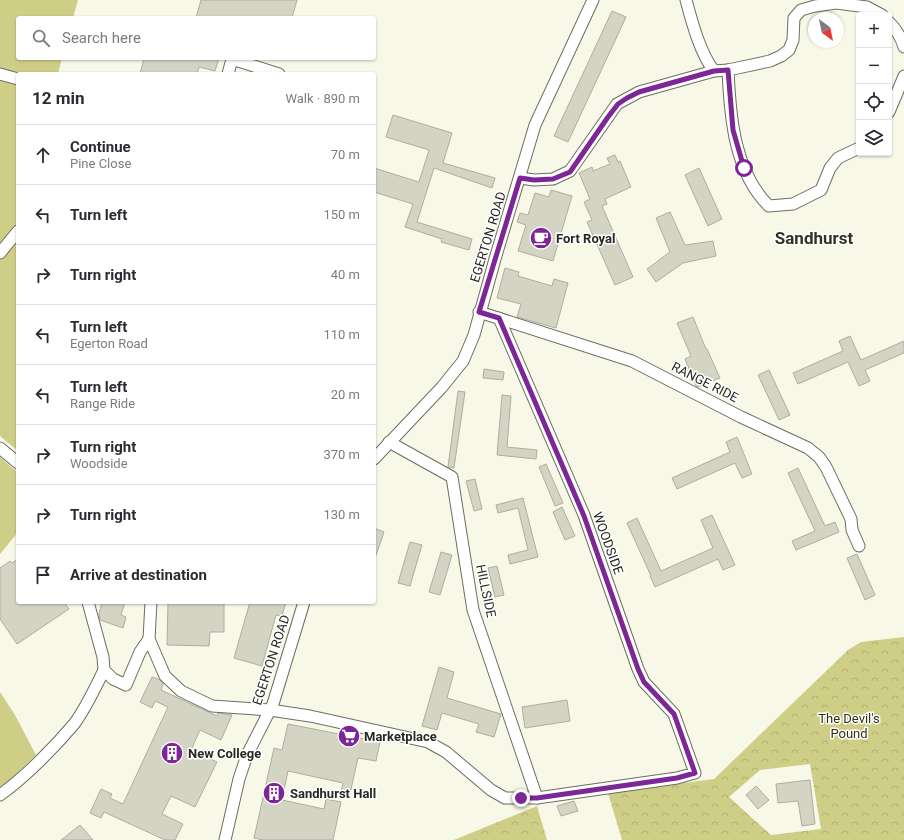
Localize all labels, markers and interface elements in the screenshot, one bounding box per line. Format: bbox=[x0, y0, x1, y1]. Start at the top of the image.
north arrow bbox=[808, 12, 844, 48]
map controls bbox=[856, 12, 892, 156]
button: + bbox=[856, 12, 892, 48]
search box bbox=[16, 16, 376, 60]
icon: search bbox=[30, 27, 52, 49]
text: Search here bbox=[62, 29, 141, 47]
button: − bbox=[856, 48, 892, 84]
button: locate bbox=[856, 84, 892, 120]
text: 12 min bbox=[32, 88, 85, 108]
text: Walk · 890 m bbox=[285, 91, 360, 106]
button: layers bbox=[856, 120, 892, 156]
text: Continue bbox=[70, 138, 131, 156]
icon: ahead bbox=[32, 144, 54, 166]
text: 70 m bbox=[331, 147, 360, 162]
text: Pine Close bbox=[70, 156, 131, 171]
route start bbox=[735, 159, 753, 177]
street label: EGERTON ROAD bbox=[467, 190, 509, 284]
icon: left bbox=[32, 204, 54, 226]
text: Turn left bbox=[70, 206, 127, 224]
text: 150 m bbox=[323, 207, 360, 222]
cafe icon: Fort Royal bbox=[528, 225, 554, 251]
district label: Sandhurst bbox=[775, 228, 853, 248]
place label: Fort Royal bbox=[556, 231, 615, 246]
icon: right bbox=[32, 264, 54, 286]
text: Turn right bbox=[70, 266, 136, 284]
text: 40 m bbox=[331, 267, 360, 282]
text: Turn left bbox=[70, 318, 127, 336]
icon: left bbox=[32, 324, 54, 346]
text: 110 m bbox=[323, 327, 360, 342]
text: Egerton Road bbox=[70, 336, 148, 351]
street label: RANGE RIDE bbox=[669, 359, 741, 405]
text: Turn left bbox=[70, 378, 127, 396]
icon: left bbox=[32, 384, 54, 406]
text: 20 m bbox=[331, 387, 360, 402]
text: Range Ride bbox=[70, 396, 135, 411]
text: Turn right bbox=[70, 438, 136, 456]
icon: right bbox=[32, 444, 54, 466]
text: 370 m bbox=[323, 447, 360, 462]
text: Woodside bbox=[70, 456, 128, 471]
icon: right bbox=[32, 504, 54, 526]
text: Turn right bbox=[70, 506, 136, 524]
text: 130 m bbox=[323, 507, 360, 522]
street label: WOODSIDE bbox=[590, 510, 626, 576]
street label: HILLSIDE bbox=[473, 563, 499, 619]
icon: arrive bbox=[32, 564, 54, 586]
text: Arrive at destination bbox=[70, 566, 207, 584]
street label: EGERTON ROAD bbox=[249, 613, 293, 707]
park label: The Devil's Pound bbox=[818, 711, 880, 741]
supermarket icon: Marketplace bbox=[336, 723, 362, 749]
place label: Marketplace bbox=[364, 729, 437, 744]
building icon: New College bbox=[159, 740, 185, 766]
place label: New College bbox=[188, 746, 261, 761]
building icon: Sandhurst Hall bbox=[261, 780, 287, 806]
place label: Sandhurst Hall bbox=[290, 786, 376, 801]
route end bbox=[512, 789, 530, 807]

